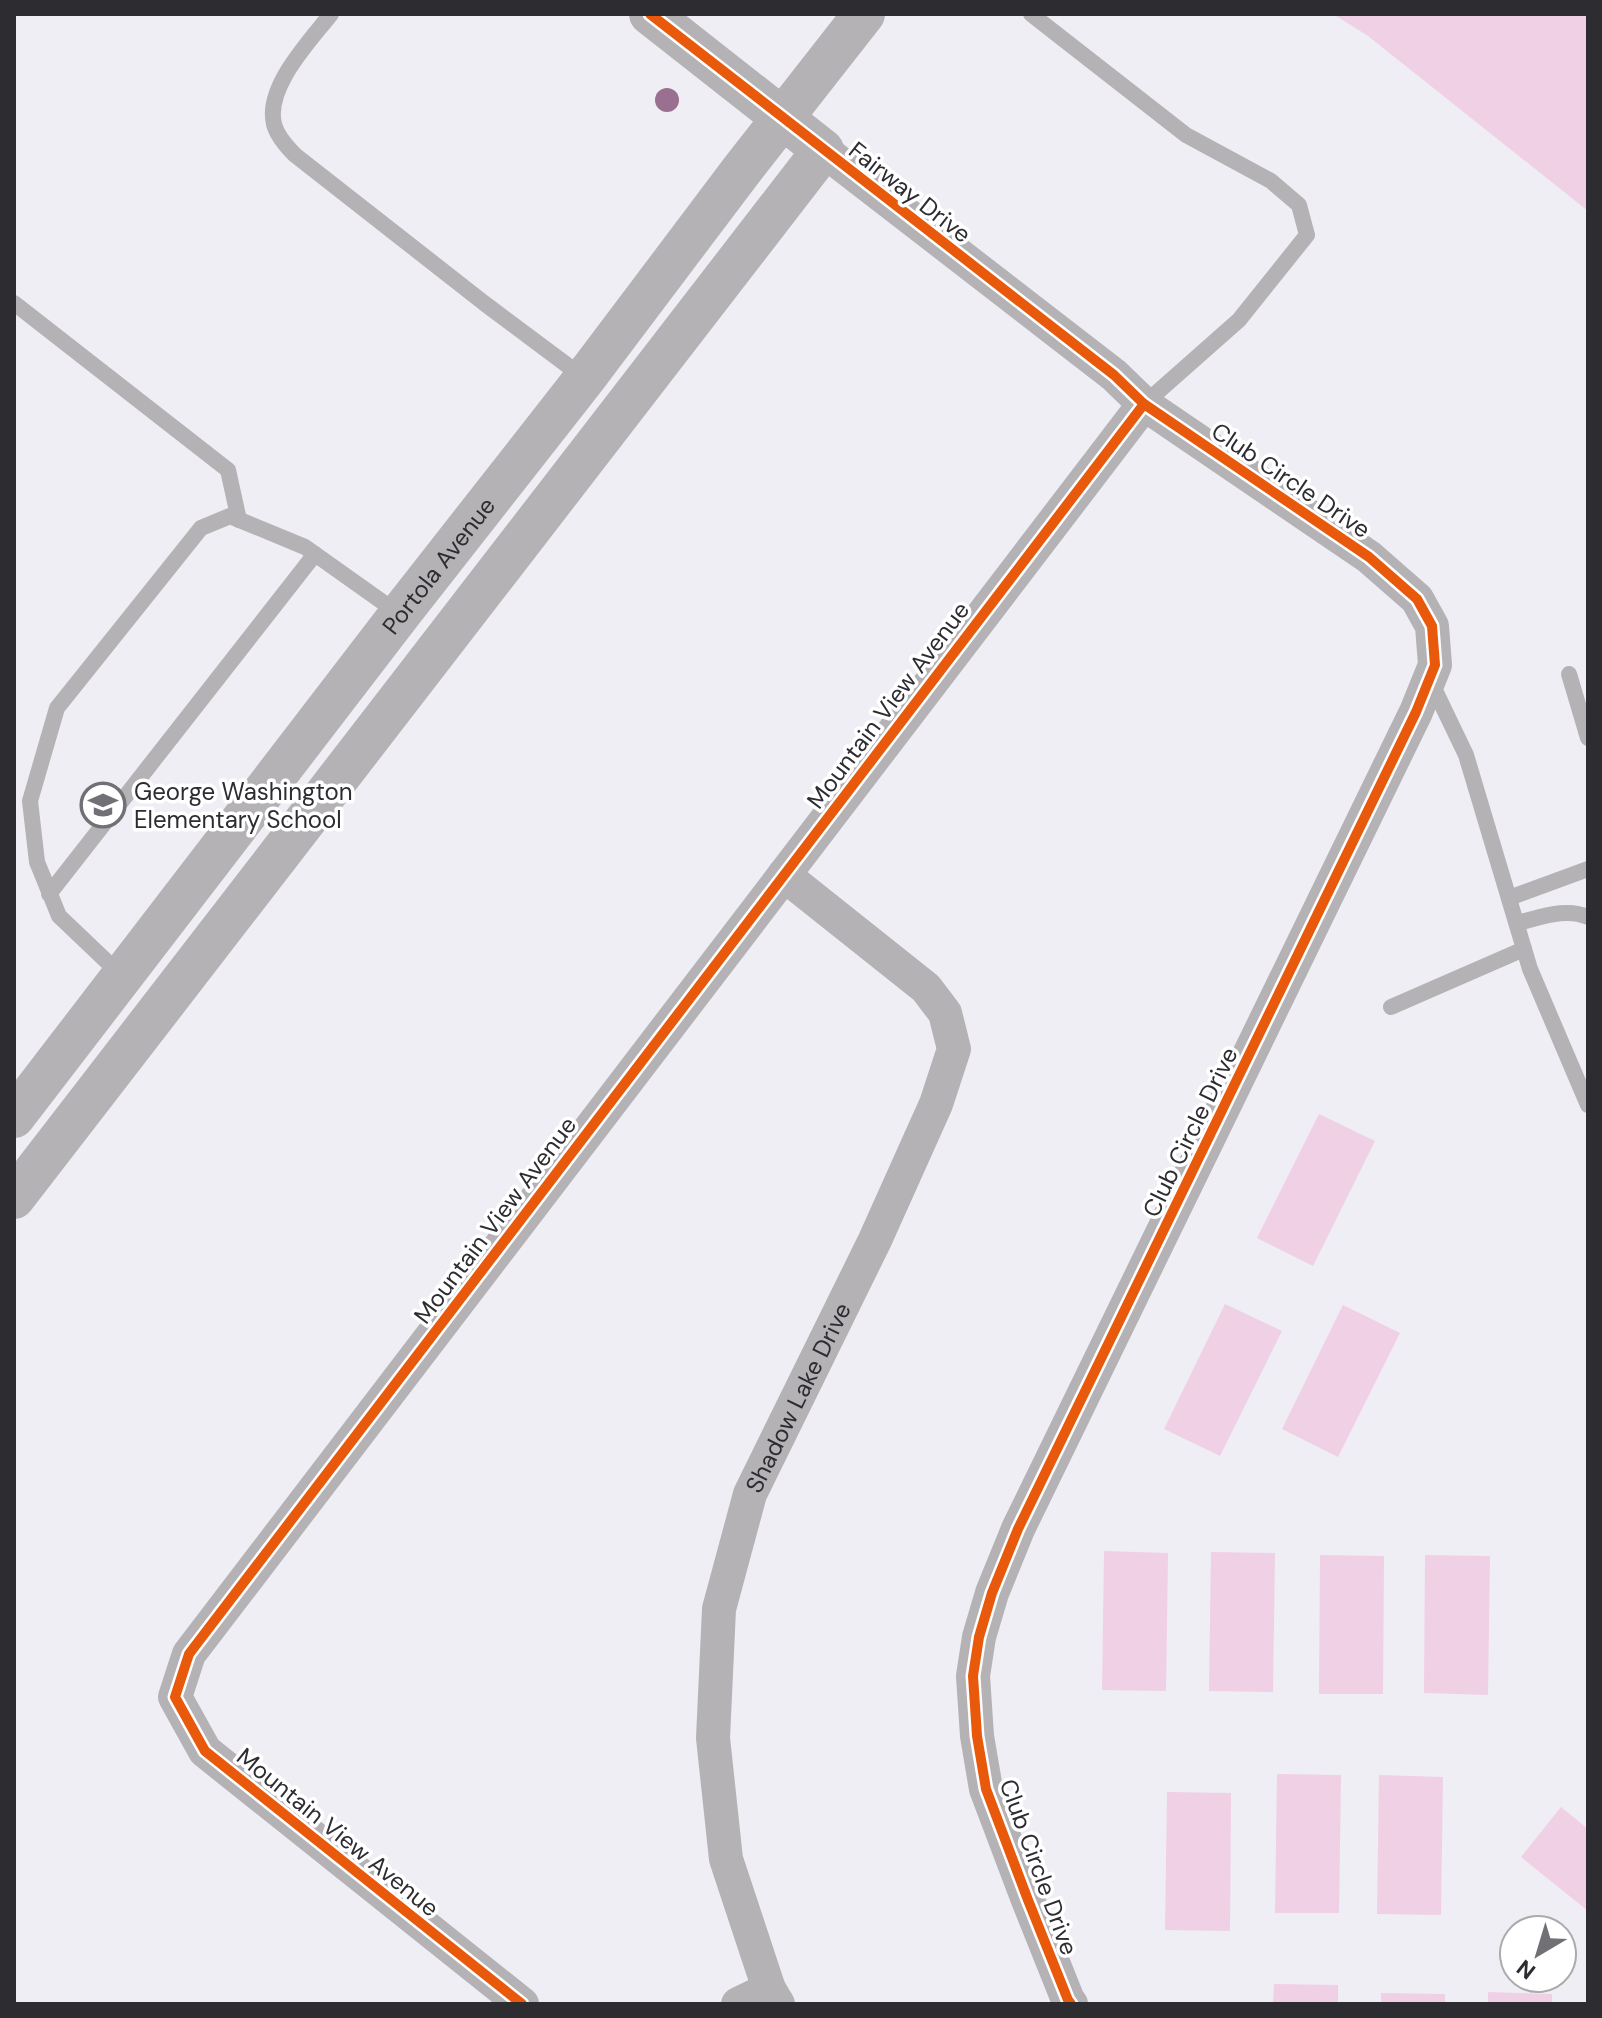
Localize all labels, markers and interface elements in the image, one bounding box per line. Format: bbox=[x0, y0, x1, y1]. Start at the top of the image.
street label: Fairway Drive bbox=[843, 135, 977, 249]
street label: Club Circle Drive bbox=[1206, 415, 1376, 545]
street label: Portola Avenue bbox=[375, 490, 502, 640]
street label: Mountain View Avenue bbox=[800, 595, 976, 815]
place label: George Washington Elementary School bbox=[134, 776, 353, 835]
school or university icon: George Washington Elementary School bbox=[79, 781, 127, 829]
street label: Club Circle Drive bbox=[1136, 1042, 1244, 1222]
street label: Mountain View Avenue bbox=[407, 1110, 583, 1330]
street label: Shadow Lake Drive bbox=[738, 1297, 857, 1498]
street label: Mountain View Avenue bbox=[231, 1741, 445, 1923]
street label: Club Circle Drive bbox=[993, 1775, 1085, 1959]
north arrow bbox=[1498, 1914, 1578, 1994]
text: N bbox=[1511, 1953, 1541, 1986]

